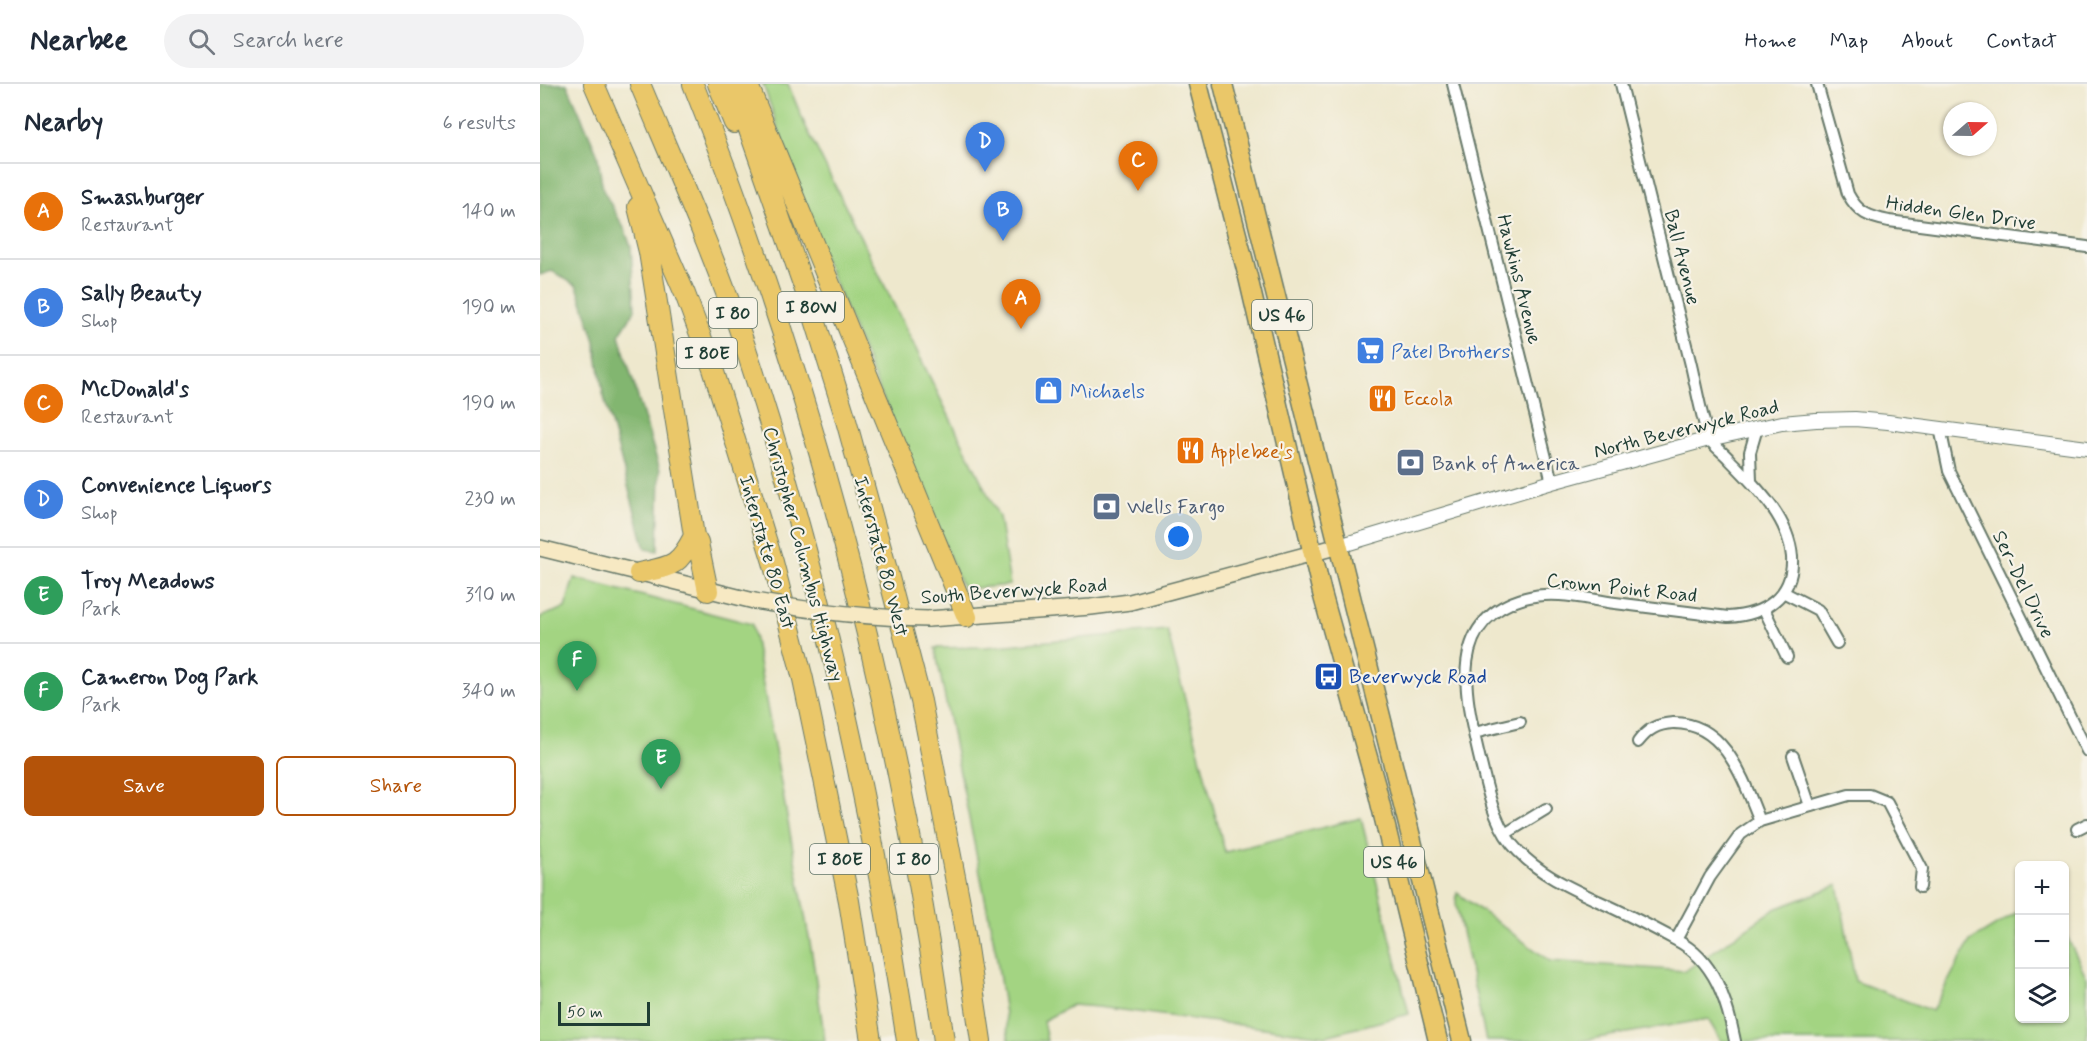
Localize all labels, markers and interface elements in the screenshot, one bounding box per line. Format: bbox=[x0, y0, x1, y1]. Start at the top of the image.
search box bbox=[164, 14, 584, 68]
text: Nearbee bbox=[30, 23, 128, 60]
icon: search bbox=[185, 25, 218, 58]
text: Search here bbox=[233, 27, 344, 55]
text: Home bbox=[1745, 27, 1797, 55]
text: Map bbox=[1830, 27, 1868, 55]
text: About bbox=[1901, 27, 1953, 55]
text: Contact bbox=[1986, 27, 2057, 55]
north arrow bbox=[1943, 102, 1997, 156]
text: Nearby bbox=[24, 106, 103, 140]
text: 6 results bbox=[443, 110, 516, 137]
pin: D bbox=[966, 122, 1004, 172]
pin: C bbox=[1118, 141, 1158, 191]
text: Smashburger bbox=[81, 184, 205, 212]
street label: Hidden Glen Drive bbox=[1884, 190, 2037, 237]
pin: B bbox=[984, 192, 1022, 241]
text: A bbox=[37, 198, 50, 225]
text: 140 m bbox=[462, 198, 516, 225]
street label: Ball Avenue bbox=[1657, 207, 1706, 308]
text: Restaurant bbox=[81, 212, 174, 239]
street label: Hawkins Avenue bbox=[1489, 212, 1548, 347]
text: Sally Beauty bbox=[81, 280, 202, 308]
pin: A bbox=[1002, 280, 1040, 329]
road number: I 80W bbox=[778, 292, 844, 322]
text: B bbox=[37, 294, 50, 321]
text: 190 m bbox=[462, 294, 516, 321]
road number: I 80 bbox=[709, 298, 757, 328]
road number: US 46 bbox=[1252, 300, 1312, 330]
text: Shop bbox=[81, 308, 118, 335]
supermarket icon: Patel Brothers bbox=[1354, 335, 1386, 367]
road number: I 80E bbox=[677, 338, 737, 368]
place label: Patel Brothers bbox=[1391, 339, 1510, 366]
shop icon: Michaels bbox=[1033, 375, 1065, 407]
text: McDonald's bbox=[81, 376, 189, 404]
place label: Michaels bbox=[1070, 379, 1145, 406]
restaurant icon: Eccola bbox=[1366, 382, 1398, 414]
place label: Eccola bbox=[1403, 386, 1453, 413]
text: C bbox=[36, 390, 51, 417]
text: 190 m bbox=[462, 390, 516, 417]
street label: North Beverwyck Road bbox=[1591, 393, 1782, 466]
text: Restaurant bbox=[81, 404, 174, 431]
street label: Christopher Columbus Highway bbox=[755, 424, 850, 685]
restaurant icon: Applebee's bbox=[1174, 435, 1206, 467]
place label: Applebee's bbox=[1211, 439, 1293, 467]
bank icon: Bank of America bbox=[1395, 447, 1427, 479]
place label: Bank of America bbox=[1432, 451, 1581, 478]
text: Convenience Liquors bbox=[81, 472, 272, 500]
street label: Interstate 80 East bbox=[732, 472, 801, 633]
street label: Interstate 80 West bbox=[846, 473, 915, 640]
text: D bbox=[37, 486, 50, 513]
text: 230 m bbox=[464, 486, 516, 513]
bank icon: Wells Fargo bbox=[1090, 490, 1122, 522]
place label: Wells Fargo bbox=[1127, 494, 1225, 521]
text: Shop bbox=[81, 500, 118, 527]
your location bbox=[1164, 522, 1193, 551]
street label: Ser-Del Drive bbox=[1985, 526, 2060, 643]
street label: Crown Point Road bbox=[1545, 567, 1698, 610]
text: Troy Meadows bbox=[81, 568, 215, 596]
street label: South Beverwyck Road bbox=[920, 572, 1108, 611]
text: E bbox=[38, 582, 49, 609]
text: 310 m bbox=[465, 582, 516, 609]
text: Park bbox=[81, 596, 121, 623]
pin: F bbox=[558, 642, 597, 691]
bus stop icon: Beverwyck Road bbox=[1312, 660, 1344, 692]
text: Cameron Dog Park bbox=[81, 664, 258, 692]
place label: Beverwyck Road bbox=[1349, 664, 1487, 691]
text: F bbox=[38, 678, 49, 705]
text: 340 m bbox=[461, 678, 516, 705]
text: Park bbox=[81, 692, 121, 719]
pin: E bbox=[642, 740, 680, 789]
button: Save bbox=[24, 756, 264, 816]
button: Share bbox=[276, 756, 516, 816]
road number: I 80E bbox=[810, 844, 870, 874]
road number: I 80 bbox=[890, 844, 938, 874]
road number: US 46 bbox=[1364, 847, 1424, 877]
map controls bbox=[2015, 861, 2069, 1023]
button: + bbox=[2015, 861, 2069, 915]
button: − bbox=[2015, 915, 2069, 969]
button: layers bbox=[2015, 969, 2069, 1023]
scale bar bbox=[558, 999, 650, 1026]
text: 50 m bbox=[567, 1002, 603, 1023]

